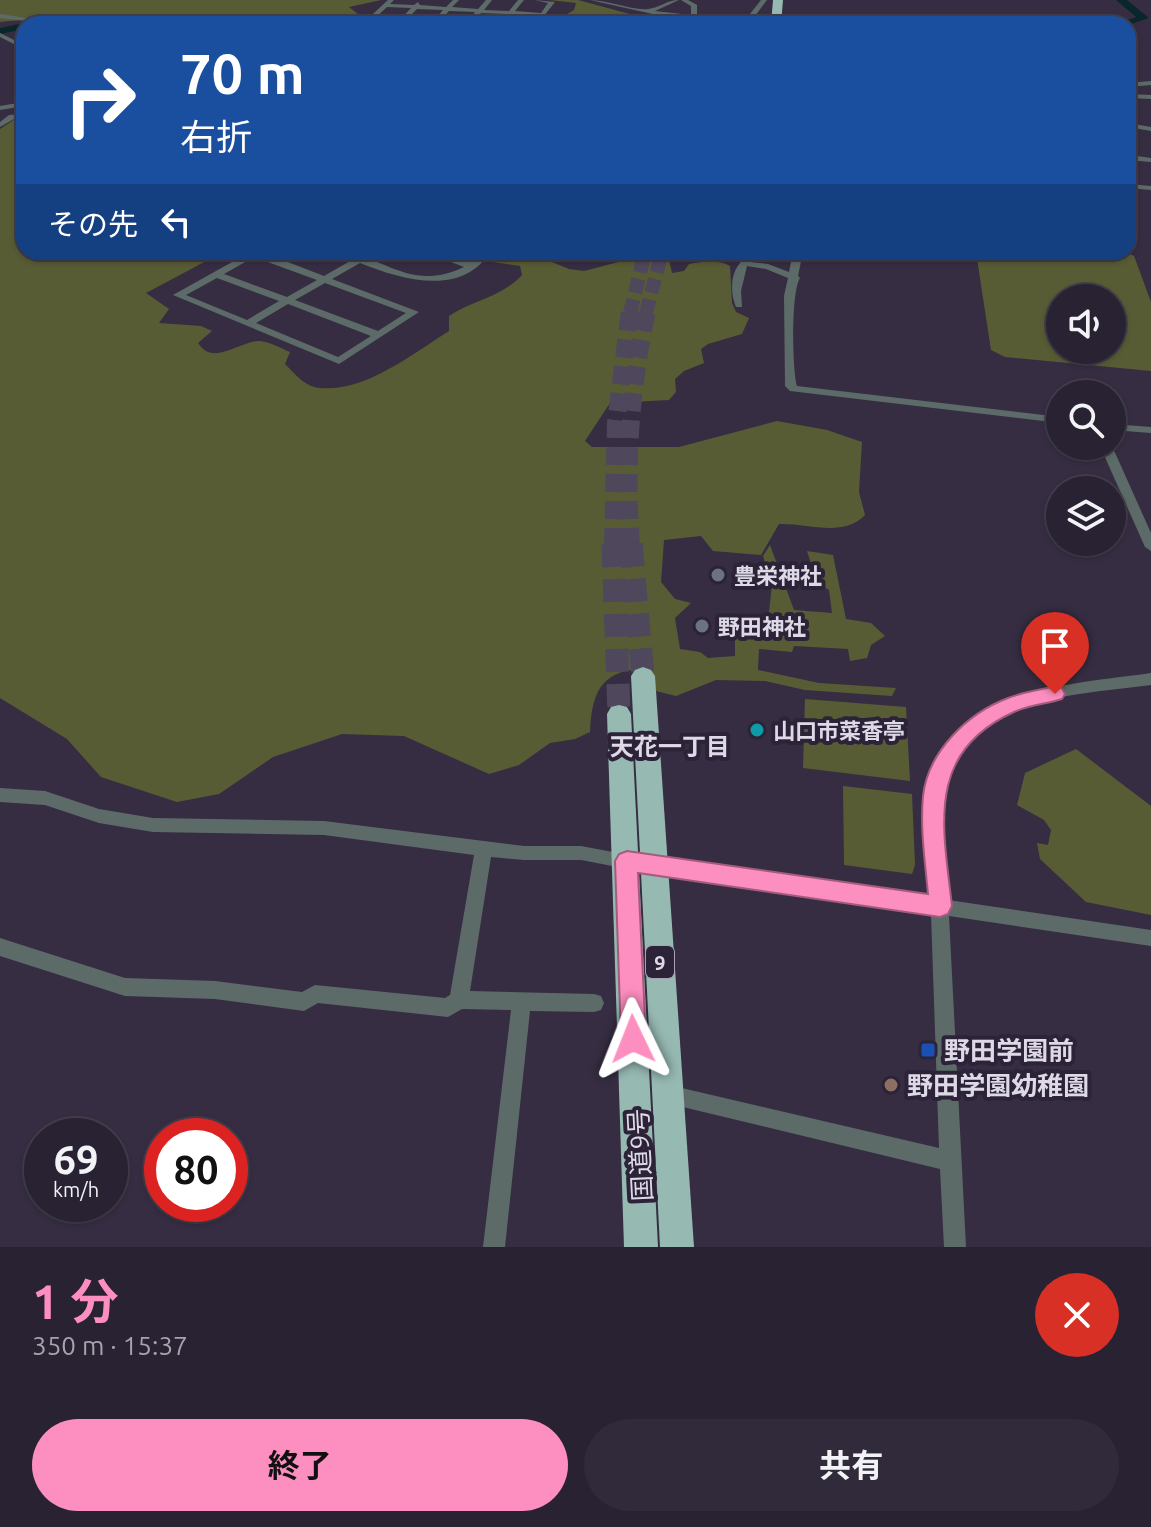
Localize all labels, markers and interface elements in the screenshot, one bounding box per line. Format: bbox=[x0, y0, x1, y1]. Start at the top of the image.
text: 70 m bbox=[180, 42, 305, 105]
icon: right bbox=[48, 48, 152, 152]
text: 右折 bbox=[180, 116, 252, 157]
icon: left bbox=[154, 200, 198, 244]
text: その先 bbox=[48, 207, 138, 241]
map controls bbox=[1046, 284, 1126, 556]
button: sound bbox=[1046, 284, 1126, 364]
button: search bbox=[1046, 380, 1126, 460]
button: layers bbox=[1046, 476, 1126, 556]
place label: 豊栄神社 bbox=[734, 563, 822, 588]
marker: 豊栄神社 bbox=[709, 566, 727, 584]
pin bbox=[1021, 612, 1089, 694]
place label: 野田神社 bbox=[718, 614, 806, 639]
marker: 野田神社 bbox=[693, 617, 711, 635]
icon: arrive bbox=[1033, 624, 1077, 668]
place label: 山口市菜香亭 bbox=[773, 718, 905, 743]
marker: 山口市菜香亭 bbox=[748, 721, 766, 739]
district label: 天花一丁目 bbox=[610, 733, 730, 760]
road number: 9 bbox=[646, 946, 674, 978]
position arrow bbox=[591, 997, 675, 1081]
place label: 野田学園前 bbox=[944, 1036, 1074, 1065]
marker: 野田学園前 bbox=[919, 1041, 937, 1059]
place label: 野田学園幼稚園 bbox=[907, 1071, 1089, 1100]
marker: 野田学園幼稚園 bbox=[882, 1076, 900, 1094]
street label: 国道9号 bbox=[623, 1108, 657, 1202]
speed limit sign: 80 bbox=[144, 1118, 248, 1222]
text: 69 bbox=[53, 1137, 99, 1182]
text: km/h bbox=[53, 1178, 99, 1201]
button: close bbox=[1035, 1273, 1119, 1357]
text: 1 分 bbox=[32, 1274, 118, 1328]
text: 350 m · 15:37 bbox=[32, 1331, 188, 1360]
button: 終了 bbox=[32, 1419, 568, 1511]
button: 共有 bbox=[584, 1419, 1119, 1511]

